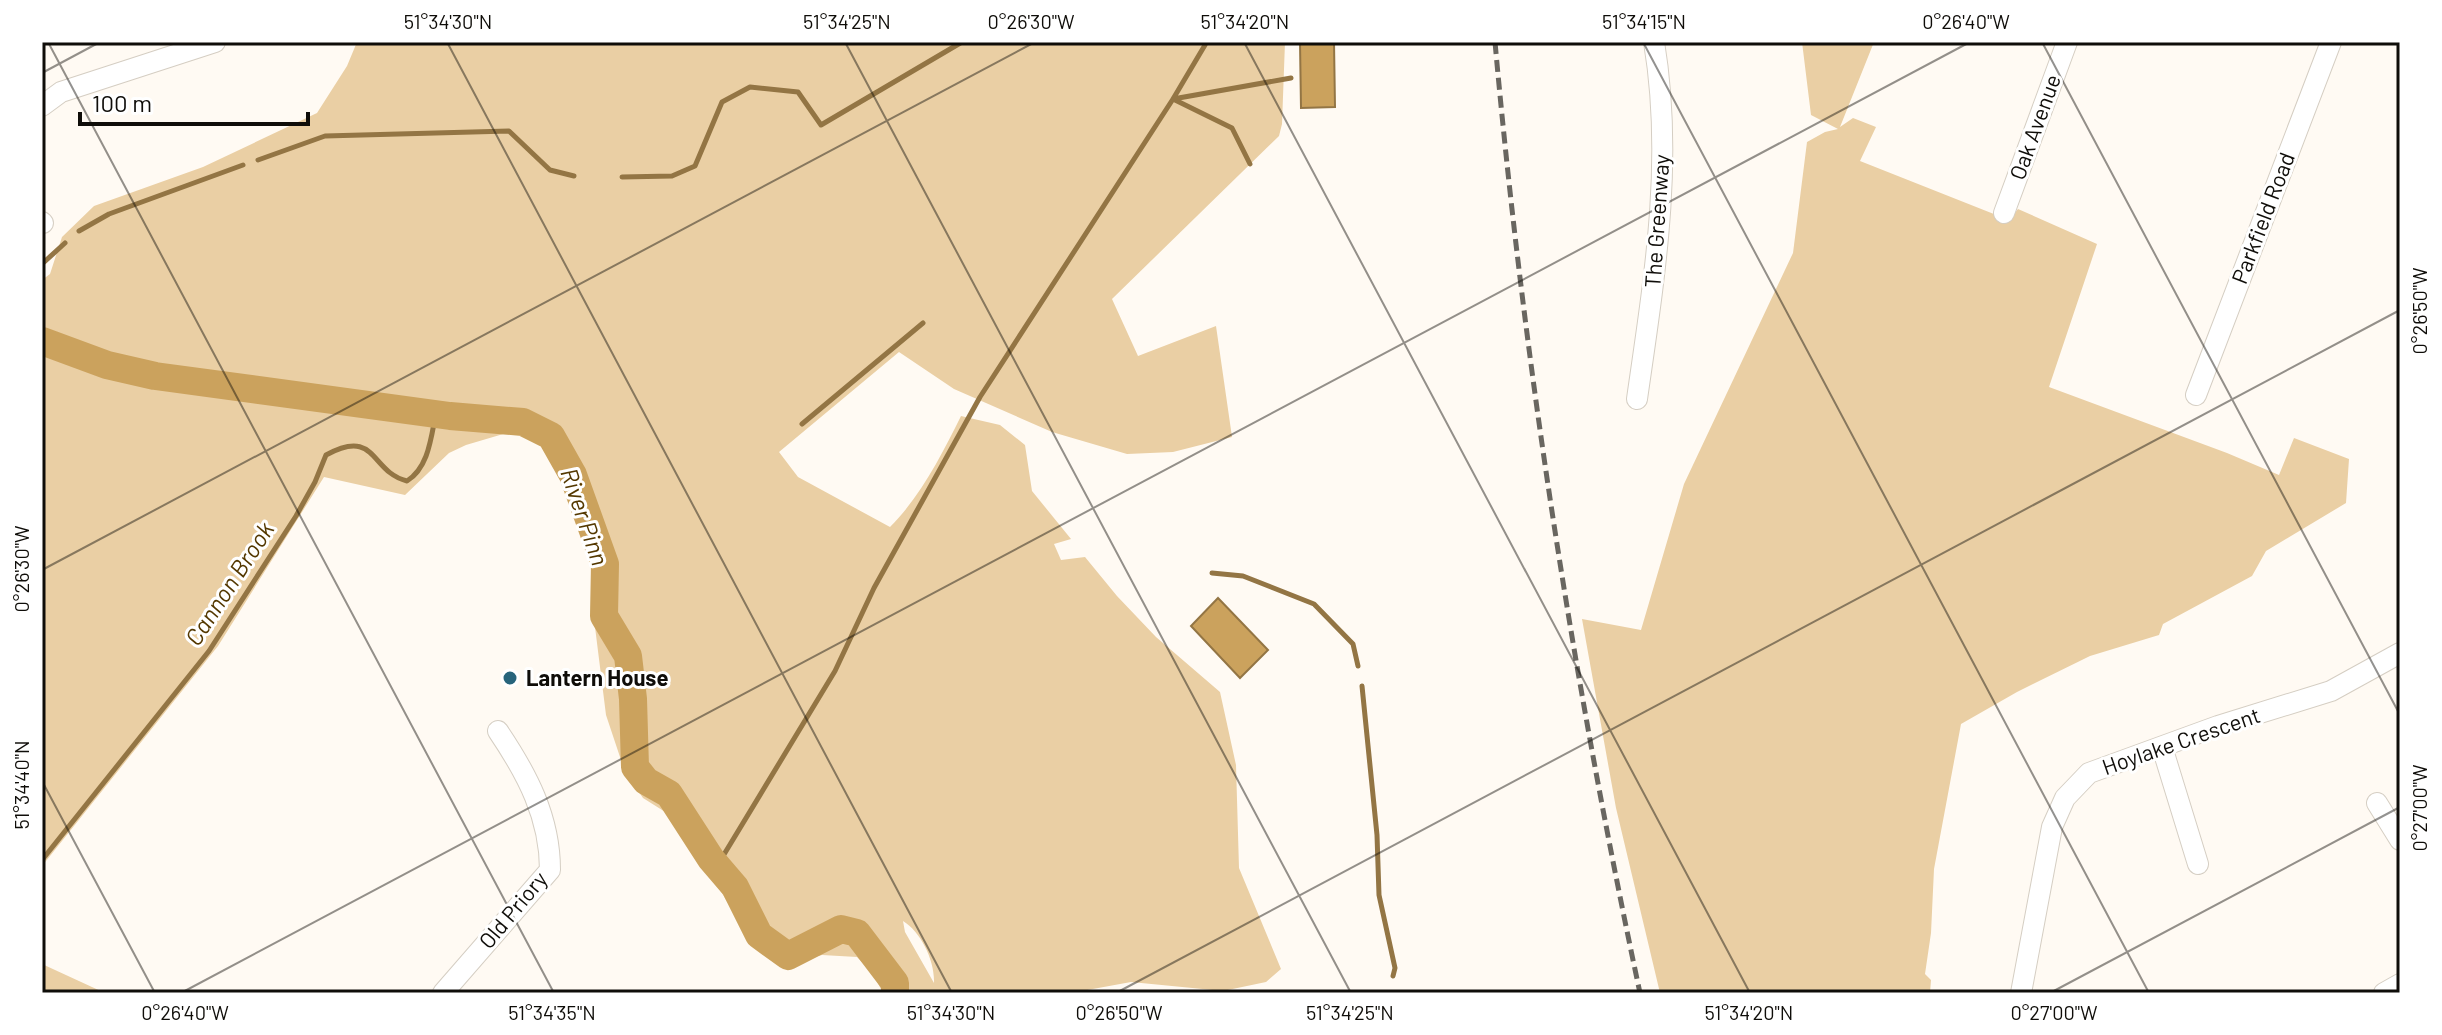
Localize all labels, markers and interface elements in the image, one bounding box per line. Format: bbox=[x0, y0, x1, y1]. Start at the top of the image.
text: 51°34'30"N bbox=[404, 9, 492, 33]
text: 51°34'25"N bbox=[803, 9, 891, 33]
text: 0°26'30"W bbox=[988, 9, 1075, 33]
text: 51°34'20"N bbox=[1201, 9, 1289, 33]
text: 51°34'15"N bbox=[1602, 9, 1686, 33]
text: 0°26'40"W bbox=[1922, 9, 2010, 33]
street label: Oak Avenue bbox=[2003, 70, 2065, 183]
scale bar bbox=[80, 76, 308, 126]
text: 100 m bbox=[92, 88, 152, 117]
street label: Parkfield Road bbox=[2225, 148, 2299, 287]
street label: The Greenway bbox=[1638, 153, 1674, 289]
text: 0°26'50"W bbox=[2407, 267, 2431, 354]
water label: River Pinn bbox=[555, 464, 616, 569]
water label: Cannon Brook bbox=[178, 516, 280, 650]
text: 0°26'30"W bbox=[9, 525, 33, 613]
place label: Lantern House bbox=[526, 664, 668, 690]
marker: Lantern House bbox=[501, 669, 519, 687]
street label: Hoylake Crescent bbox=[2098, 701, 2263, 779]
text: 51°34'40"N bbox=[9, 741, 33, 829]
text: 0°27'00"W bbox=[2407, 764, 2431, 852]
street label: Old Priory bbox=[473, 866, 552, 953]
text: 0°26'40"W bbox=[141, 1000, 229, 1024]
text: 51°34'35"N bbox=[508, 1000, 596, 1024]
text: 51°34'30"N bbox=[907, 1000, 995, 1024]
text: 0°26'50"W bbox=[1076, 1000, 1163, 1024]
text: 51°34'25"N bbox=[1306, 1000, 1394, 1024]
text: 51°34'20"N bbox=[1705, 1000, 1793, 1024]
text: 0°27'00"W bbox=[2010, 1000, 2098, 1024]

